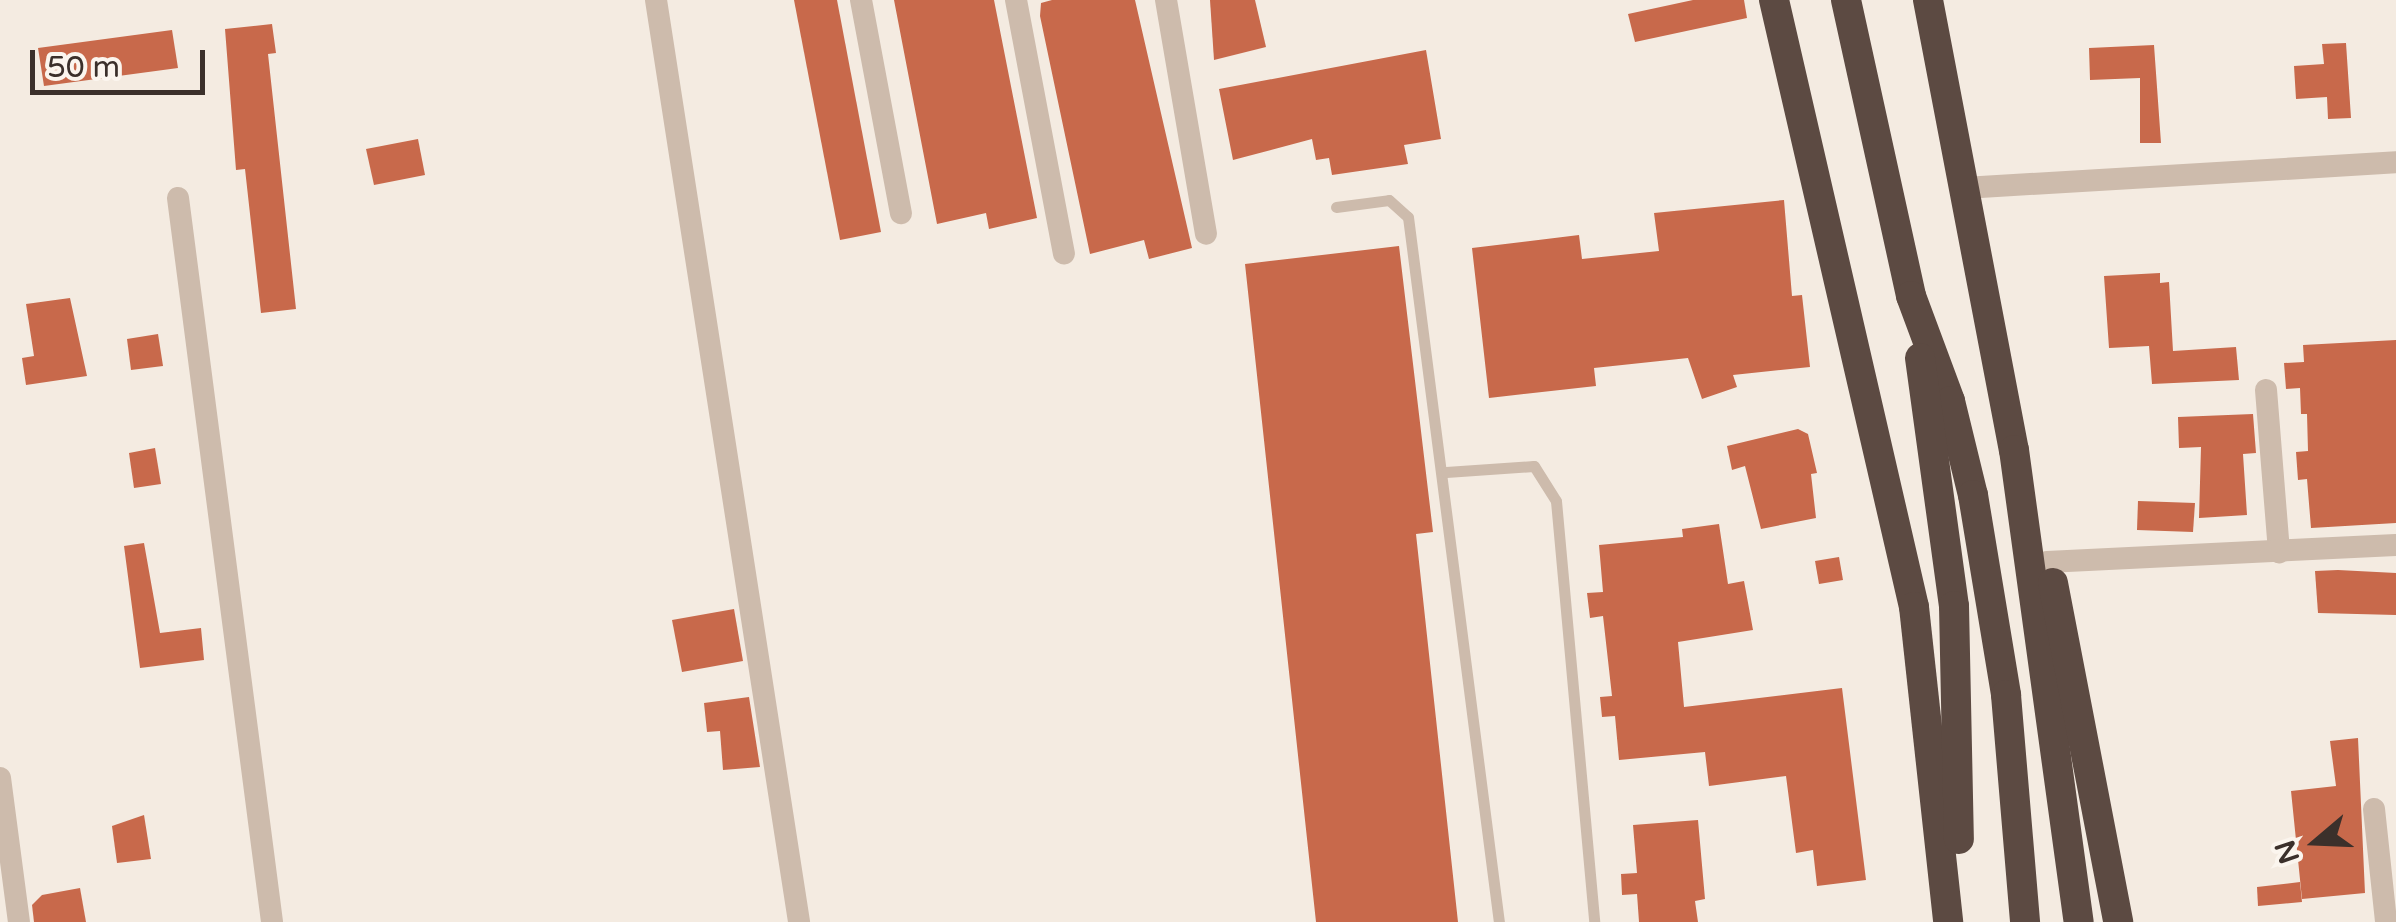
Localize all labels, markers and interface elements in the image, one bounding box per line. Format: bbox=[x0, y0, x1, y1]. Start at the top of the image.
scale bar bbox=[35, 30, 210, 92]
text: 50 m bbox=[47, 49, 120, 86]
north arrow bbox=[2266, 792, 2366, 892]
text: N bbox=[2268, 836, 2307, 868]

